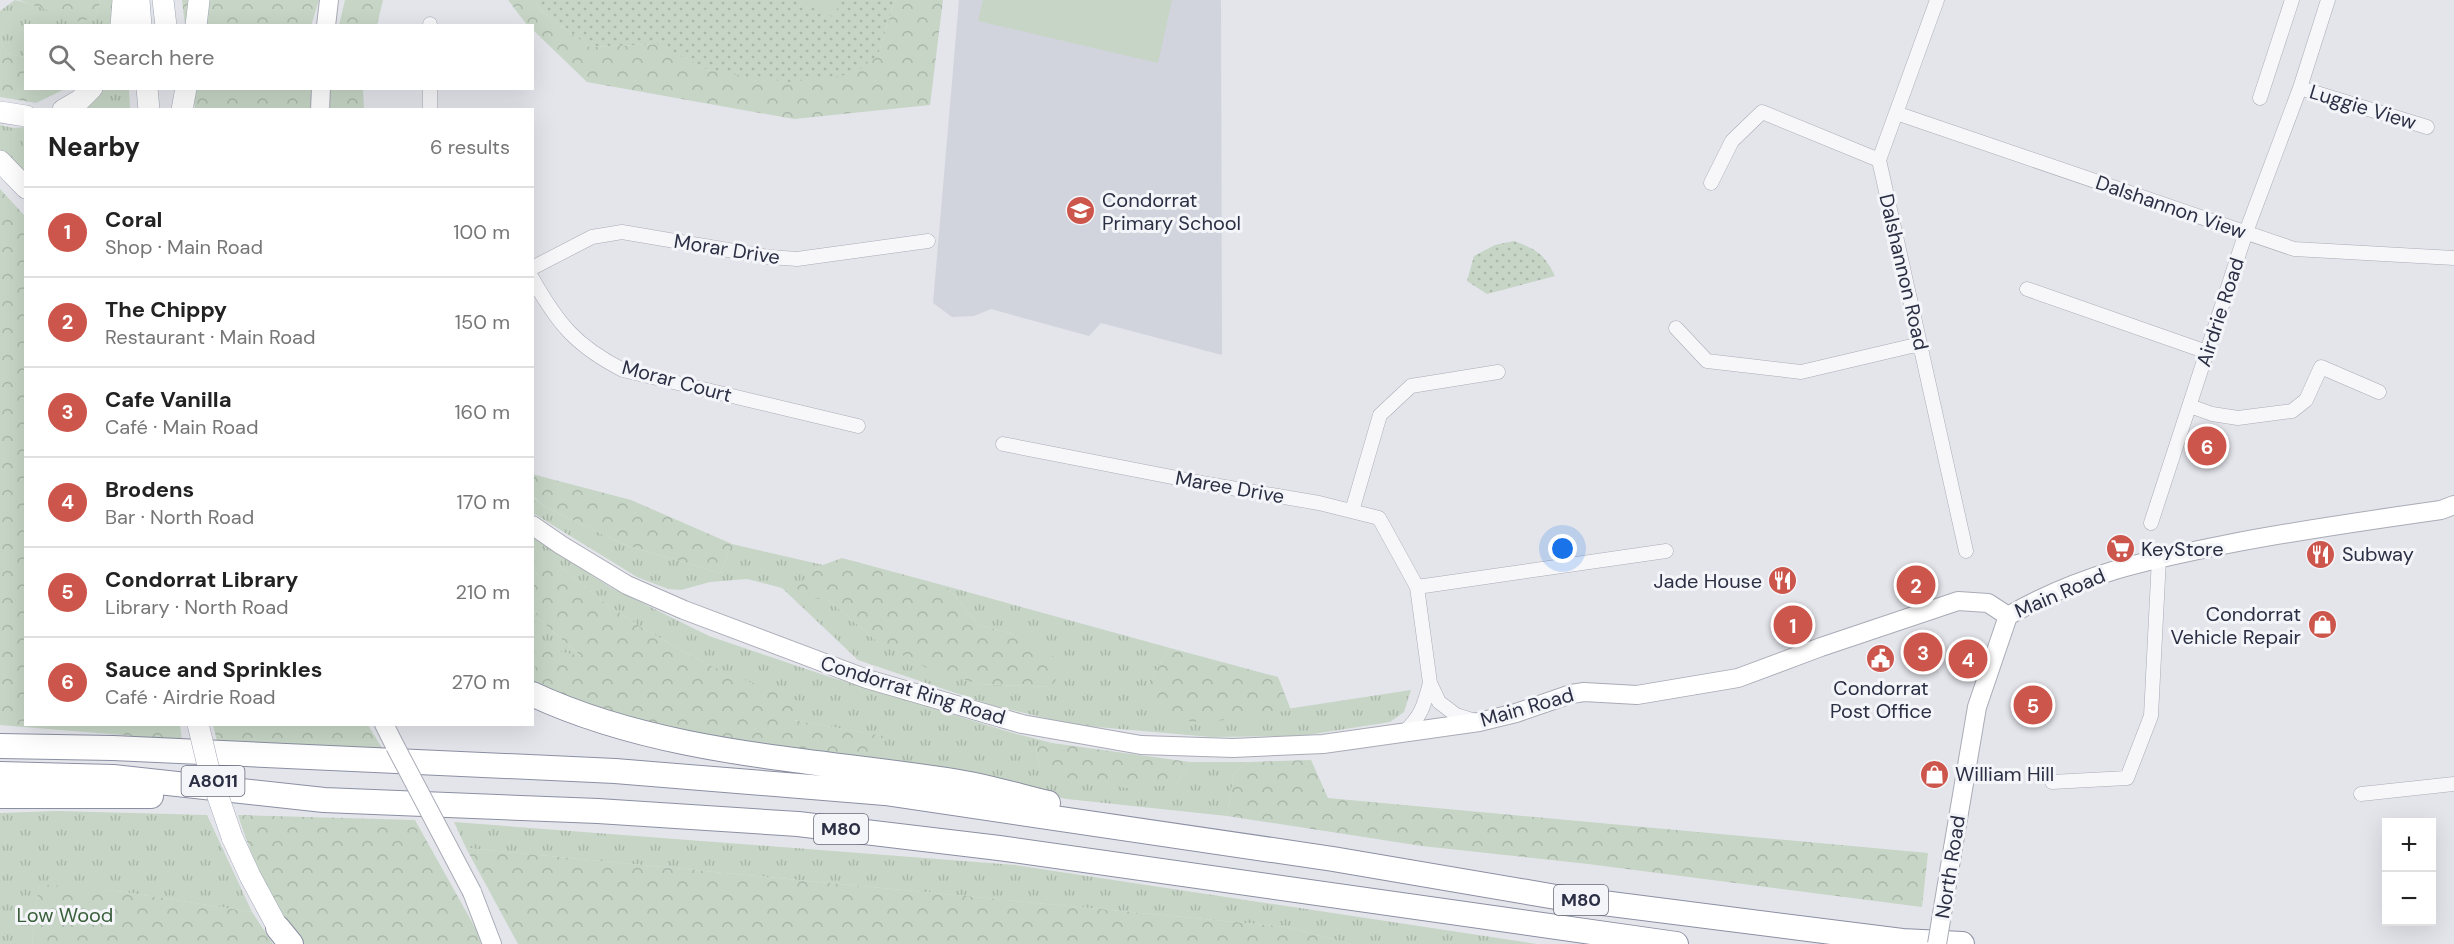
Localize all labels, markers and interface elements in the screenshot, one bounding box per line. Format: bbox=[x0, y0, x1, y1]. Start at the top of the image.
search box bbox=[24, 24, 534, 90]
icon: search bbox=[45, 41, 78, 74]
text: Search here bbox=[93, 43, 214, 72]
street label: Luggie View bbox=[2307, 78, 2419, 136]
text: Nearby bbox=[48, 130, 140, 164]
text: 6 results bbox=[430, 134, 510, 160]
street label: Dalshannon View bbox=[2092, 169, 2250, 245]
place label: Condorrat Primary School bbox=[1102, 187, 1241, 236]
street label: Dalshannon Road bbox=[1873, 191, 1935, 353]
school or university icon: Condorrat Primary School bbox=[1065, 195, 1097, 227]
text: Coral bbox=[105, 205, 162, 234]
text: 1 bbox=[64, 219, 71, 245]
text: 100 m bbox=[453, 219, 510, 245]
street label: Morar Drive bbox=[672, 228, 782, 270]
text: Shop · Main Road bbox=[105, 234, 263, 260]
street label: Airdrie Road bbox=[2190, 254, 2250, 370]
text: The Chippy bbox=[105, 295, 227, 324]
text: 2 bbox=[62, 309, 73, 335]
text: 150 m bbox=[455, 309, 510, 335]
text: Restaurant · Main Road bbox=[105, 324, 315, 350]
street label: Morar Court bbox=[619, 354, 735, 408]
text: Cafe Vanilla bbox=[105, 385, 232, 414]
text: 3 bbox=[61, 399, 74, 425]
text: 160 m bbox=[454, 399, 510, 425]
text: Café · Main Road bbox=[105, 414, 258, 440]
pin: 6 bbox=[2188, 424, 2226, 468]
street label: Maree Drive bbox=[1174, 465, 1286, 509]
text: Brodens bbox=[105, 475, 194, 504]
text: 4 bbox=[61, 489, 74, 515]
text: 170 m bbox=[457, 489, 510, 515]
text: Bar · North Road bbox=[105, 504, 254, 530]
supermarket icon: KeyStore bbox=[2104, 533, 2136, 565]
your location bbox=[1548, 534, 1577, 563]
place label: KeyStore bbox=[2141, 536, 2224, 562]
restaurant icon: Subway bbox=[2305, 538, 2337, 570]
place label: Subway bbox=[2342, 541, 2414, 567]
pin: 2 bbox=[1896, 562, 1936, 608]
street label: Main Road bbox=[2011, 562, 2109, 624]
text: Condorrat Library bbox=[105, 565, 298, 594]
restaurant icon: Jade House bbox=[1767, 565, 1799, 597]
place label: Jade House bbox=[1654, 568, 1762, 594]
text: 5 bbox=[61, 579, 74, 605]
text: 210 m bbox=[455, 579, 510, 605]
text: Library · North Road bbox=[105, 594, 289, 620]
place label: Condorrat Vehicle Repair bbox=[2170, 601, 2301, 650]
pin: 1 bbox=[1774, 602, 1812, 648]
shop icon: Condorrat Vehicle Repair bbox=[2306, 609, 2338, 641]
pin: 3 bbox=[1904, 630, 1942, 674]
pin: 4 bbox=[1948, 636, 1988, 682]
public building icon: Condorrat Post Office bbox=[1865, 642, 1897, 674]
street label: Condorrat Ring Road bbox=[817, 650, 1009, 730]
text: Sauce and Sprinkles bbox=[105, 655, 322, 684]
text: 6 bbox=[61, 669, 74, 695]
text: 270 m bbox=[452, 669, 510, 695]
place label: Condorrat Post Office bbox=[1830, 675, 1932, 724]
street label: Main Road bbox=[1477, 681, 1577, 733]
pin: 5 bbox=[2014, 682, 2052, 728]
text: Café · Airdrie Road bbox=[105, 684, 276, 710]
shop icon: William Hill bbox=[1918, 758, 1950, 790]
place label: William Hill bbox=[1955, 761, 2054, 787]
road number: A8011 bbox=[182, 766, 244, 796]
street label: North Road bbox=[1929, 813, 1971, 921]
road number: M80 bbox=[814, 814, 868, 844]
map controls bbox=[2382, 818, 2436, 926]
button: + bbox=[2382, 818, 2436, 872]
button: − bbox=[2382, 872, 2436, 926]
road number: M80 bbox=[1554, 885, 1608, 915]
park label: Low Wood bbox=[17, 902, 113, 928]

